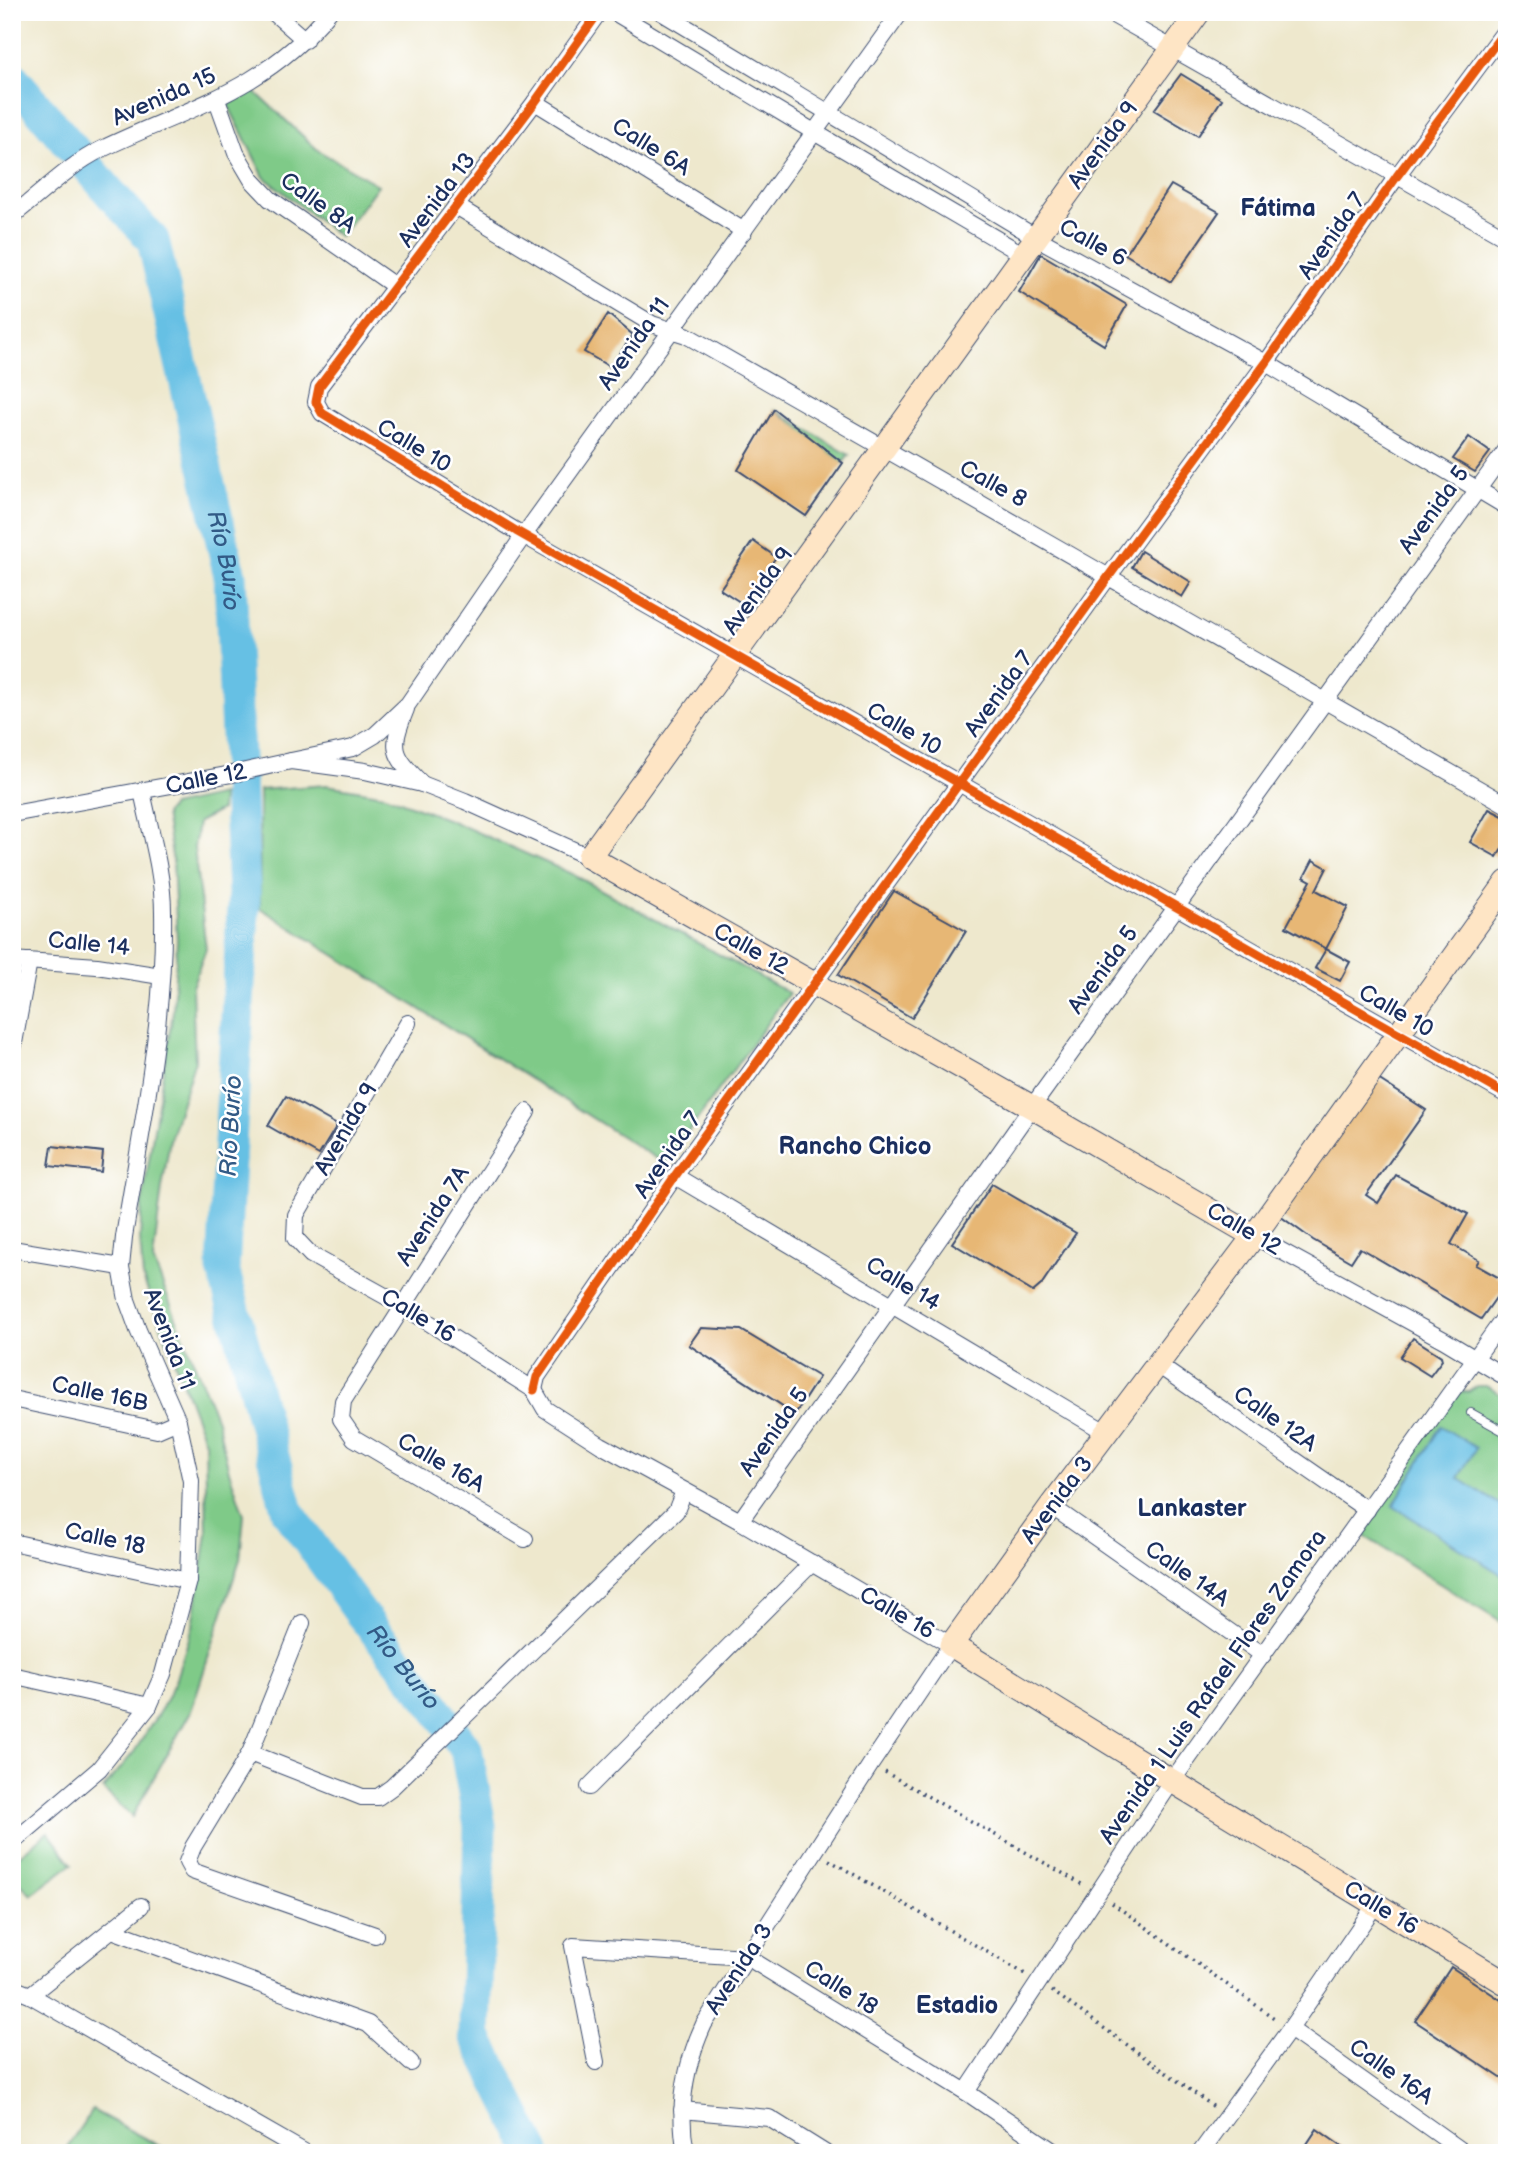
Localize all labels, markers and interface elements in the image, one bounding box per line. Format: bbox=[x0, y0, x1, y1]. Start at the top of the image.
street label: Avenida 15 bbox=[108, 62, 220, 132]
street label: Avenida 9 bbox=[1062, 96, 1144, 194]
street label: Calle 6A bbox=[607, 112, 696, 183]
street label: Avenida 13 bbox=[392, 147, 482, 253]
street label: Calle 8A bbox=[275, 166, 362, 240]
street label: Avenida 7 bbox=[1292, 187, 1372, 285]
district label: Fátima bbox=[1240, 194, 1316, 223]
street label: Calle 6 bbox=[1054, 213, 1132, 273]
street label: Avenida 11 bbox=[592, 292, 676, 396]
street label: Calle 10 bbox=[372, 413, 456, 479]
street label: Calle 8 bbox=[954, 454, 1032, 514]
street label: Avenida 5 bbox=[1393, 461, 1475, 559]
water label: Río Burío bbox=[201, 507, 246, 611]
street label: Avenida 9 bbox=[717, 542, 799, 640]
street label: Avenida 7 bbox=[958, 645, 1040, 742]
street label: Calle 10 bbox=[862, 696, 946, 762]
street label: Calle 12 bbox=[163, 757, 249, 801]
street label: Calle 12 bbox=[708, 917, 794, 981]
street label: Avenida 5 bbox=[1062, 921, 1144, 1019]
street label: Calle 14 bbox=[47, 926, 131, 962]
street label: Calle 10 bbox=[1354, 978, 1438, 1044]
water label: Río Burío bbox=[214, 1075, 248, 1177]
street label: Avenida 9 bbox=[308, 1078, 384, 1180]
street label: Avenida 7 bbox=[628, 1106, 708, 1204]
district label: Rancho Chico bbox=[779, 1132, 931, 1161]
street label: Avenida 7A bbox=[390, 1160, 476, 1271]
street label: Calle 12 bbox=[1202, 1196, 1287, 1262]
street label: Calle 14 bbox=[861, 1251, 945, 1317]
street label: Calle 16 bbox=[376, 1283, 460, 1349]
street label: Avenida 11 bbox=[137, 1284, 201, 1394]
street label: Calle 16B bbox=[49, 1370, 151, 1418]
street label: Calle 12A bbox=[1228, 1380, 1323, 1458]
street label: Avenida 5 bbox=[733, 1382, 815, 1482]
street label: Calle 16A bbox=[392, 1427, 491, 1500]
street label: Avenida 3 bbox=[1015, 1451, 1099, 1549]
district label: Lankaster bbox=[1137, 1494, 1247, 1523]
street label: Calle 18 bbox=[62, 1517, 148, 1561]
street label: Avenida 1 Luis Rafael Flores Zamora bbox=[1093, 1524, 1333, 1850]
street label: Calle 14A bbox=[1140, 1535, 1235, 1614]
street label: Calle 16 bbox=[854, 1580, 940, 1646]
water label: Río Burío bbox=[360, 1618, 447, 1716]
street label: Calle 16 bbox=[1339, 1875, 1423, 1941]
street label: Avenida 3 bbox=[699, 1918, 779, 2020]
street label: Calle 18 bbox=[799, 1954, 883, 2022]
district label: Estadio bbox=[916, 1991, 998, 2020]
street label: Calle 16A bbox=[1344, 2033, 1439, 2112]

